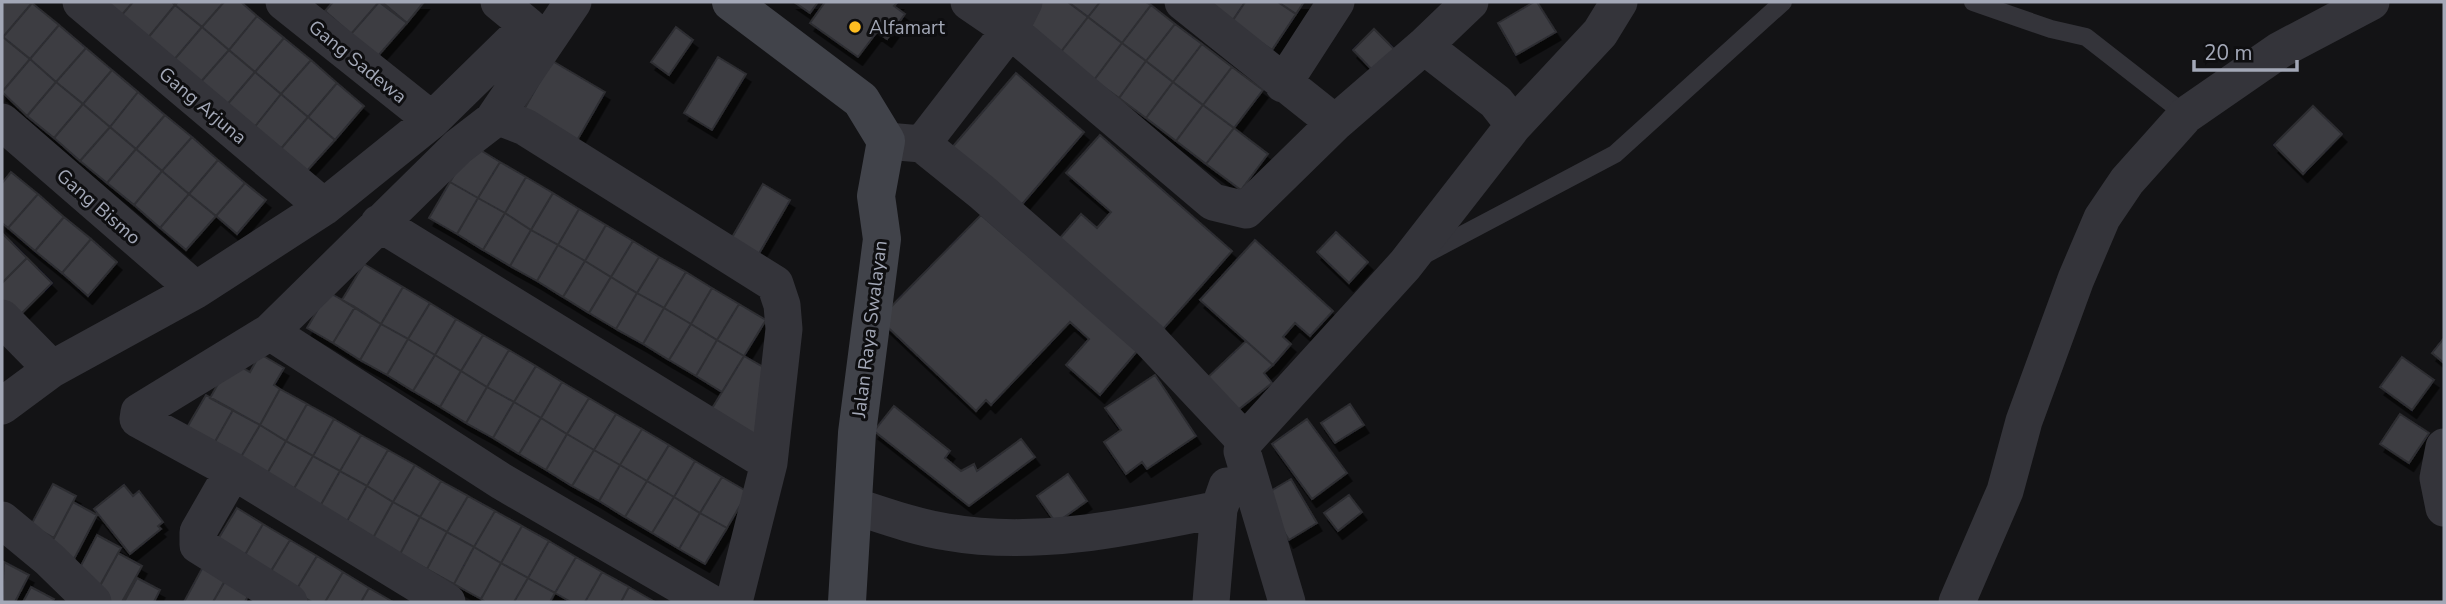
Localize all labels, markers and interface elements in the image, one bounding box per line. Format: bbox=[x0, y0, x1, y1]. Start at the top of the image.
street label: Gang Sadewa bbox=[303, 14, 412, 109]
place label: Alfamart bbox=[869, 15, 945, 41]
marker: Alfamart bbox=[847, 19, 863, 35]
scale bar bbox=[2194, 28, 2297, 72]
text: 20 m bbox=[2204, 39, 2253, 67]
street label: Gang Arjuna bbox=[153, 61, 252, 150]
street label: Gang Bismo bbox=[51, 163, 146, 251]
street label: Jalan Raya Swalayan bbox=[846, 239, 894, 420]

